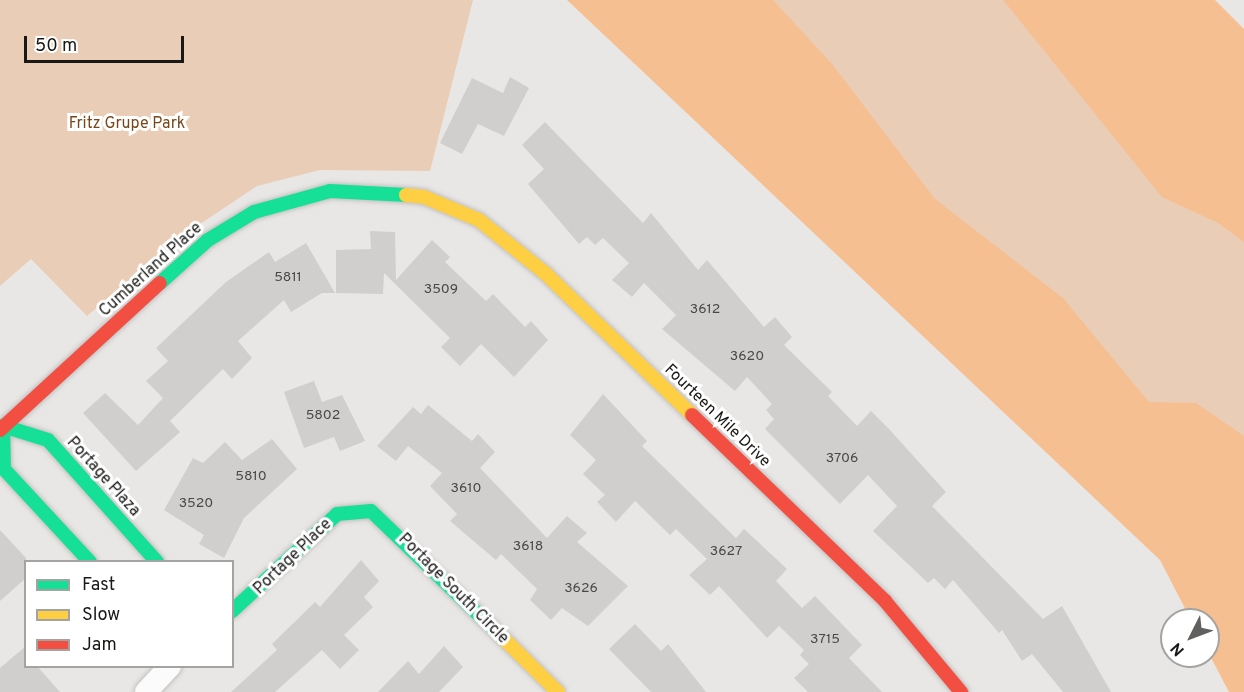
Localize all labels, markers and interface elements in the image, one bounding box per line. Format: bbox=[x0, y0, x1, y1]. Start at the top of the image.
scale bar bbox=[27, 24, 188, 62]
text: 50 m bbox=[35, 35, 77, 58]
park label: Fritz Grupe Park bbox=[69, 114, 185, 134]
street label: Cumberland Place bbox=[96, 219, 206, 321]
house number: 5811 bbox=[274, 270, 302, 286]
house number: 3509 bbox=[424, 282, 458, 298]
house number: 3612 bbox=[690, 302, 720, 318]
house number: 3620 bbox=[730, 349, 764, 365]
street label: Fourteen Mile Drive bbox=[660, 360, 774, 472]
house number: 5802 bbox=[306, 408, 340, 424]
street label: Portage Plaza bbox=[62, 433, 144, 521]
house number: 3706 bbox=[826, 451, 858, 467]
house number: 5810 bbox=[235, 469, 267, 485]
house number: 3610 bbox=[451, 481, 481, 497]
house number: 3520 bbox=[179, 496, 213, 512]
street label: Portage Place bbox=[250, 515, 336, 599]
street label: Portage South Circle bbox=[394, 530, 512, 648]
house number: 3618 bbox=[513, 539, 543, 555]
house number: 3627 bbox=[710, 544, 742, 560]
legend bbox=[24, 560, 234, 668]
text: Fast bbox=[82, 574, 115, 597]
house number: 3626 bbox=[564, 581, 598, 597]
text: Slow bbox=[82, 604, 120, 627]
north arrow bbox=[1160, 608, 1220, 668]
house number: 3715 bbox=[810, 632, 840, 648]
text: Jam bbox=[82, 634, 117, 657]
text: N bbox=[1167, 638, 1189, 660]

